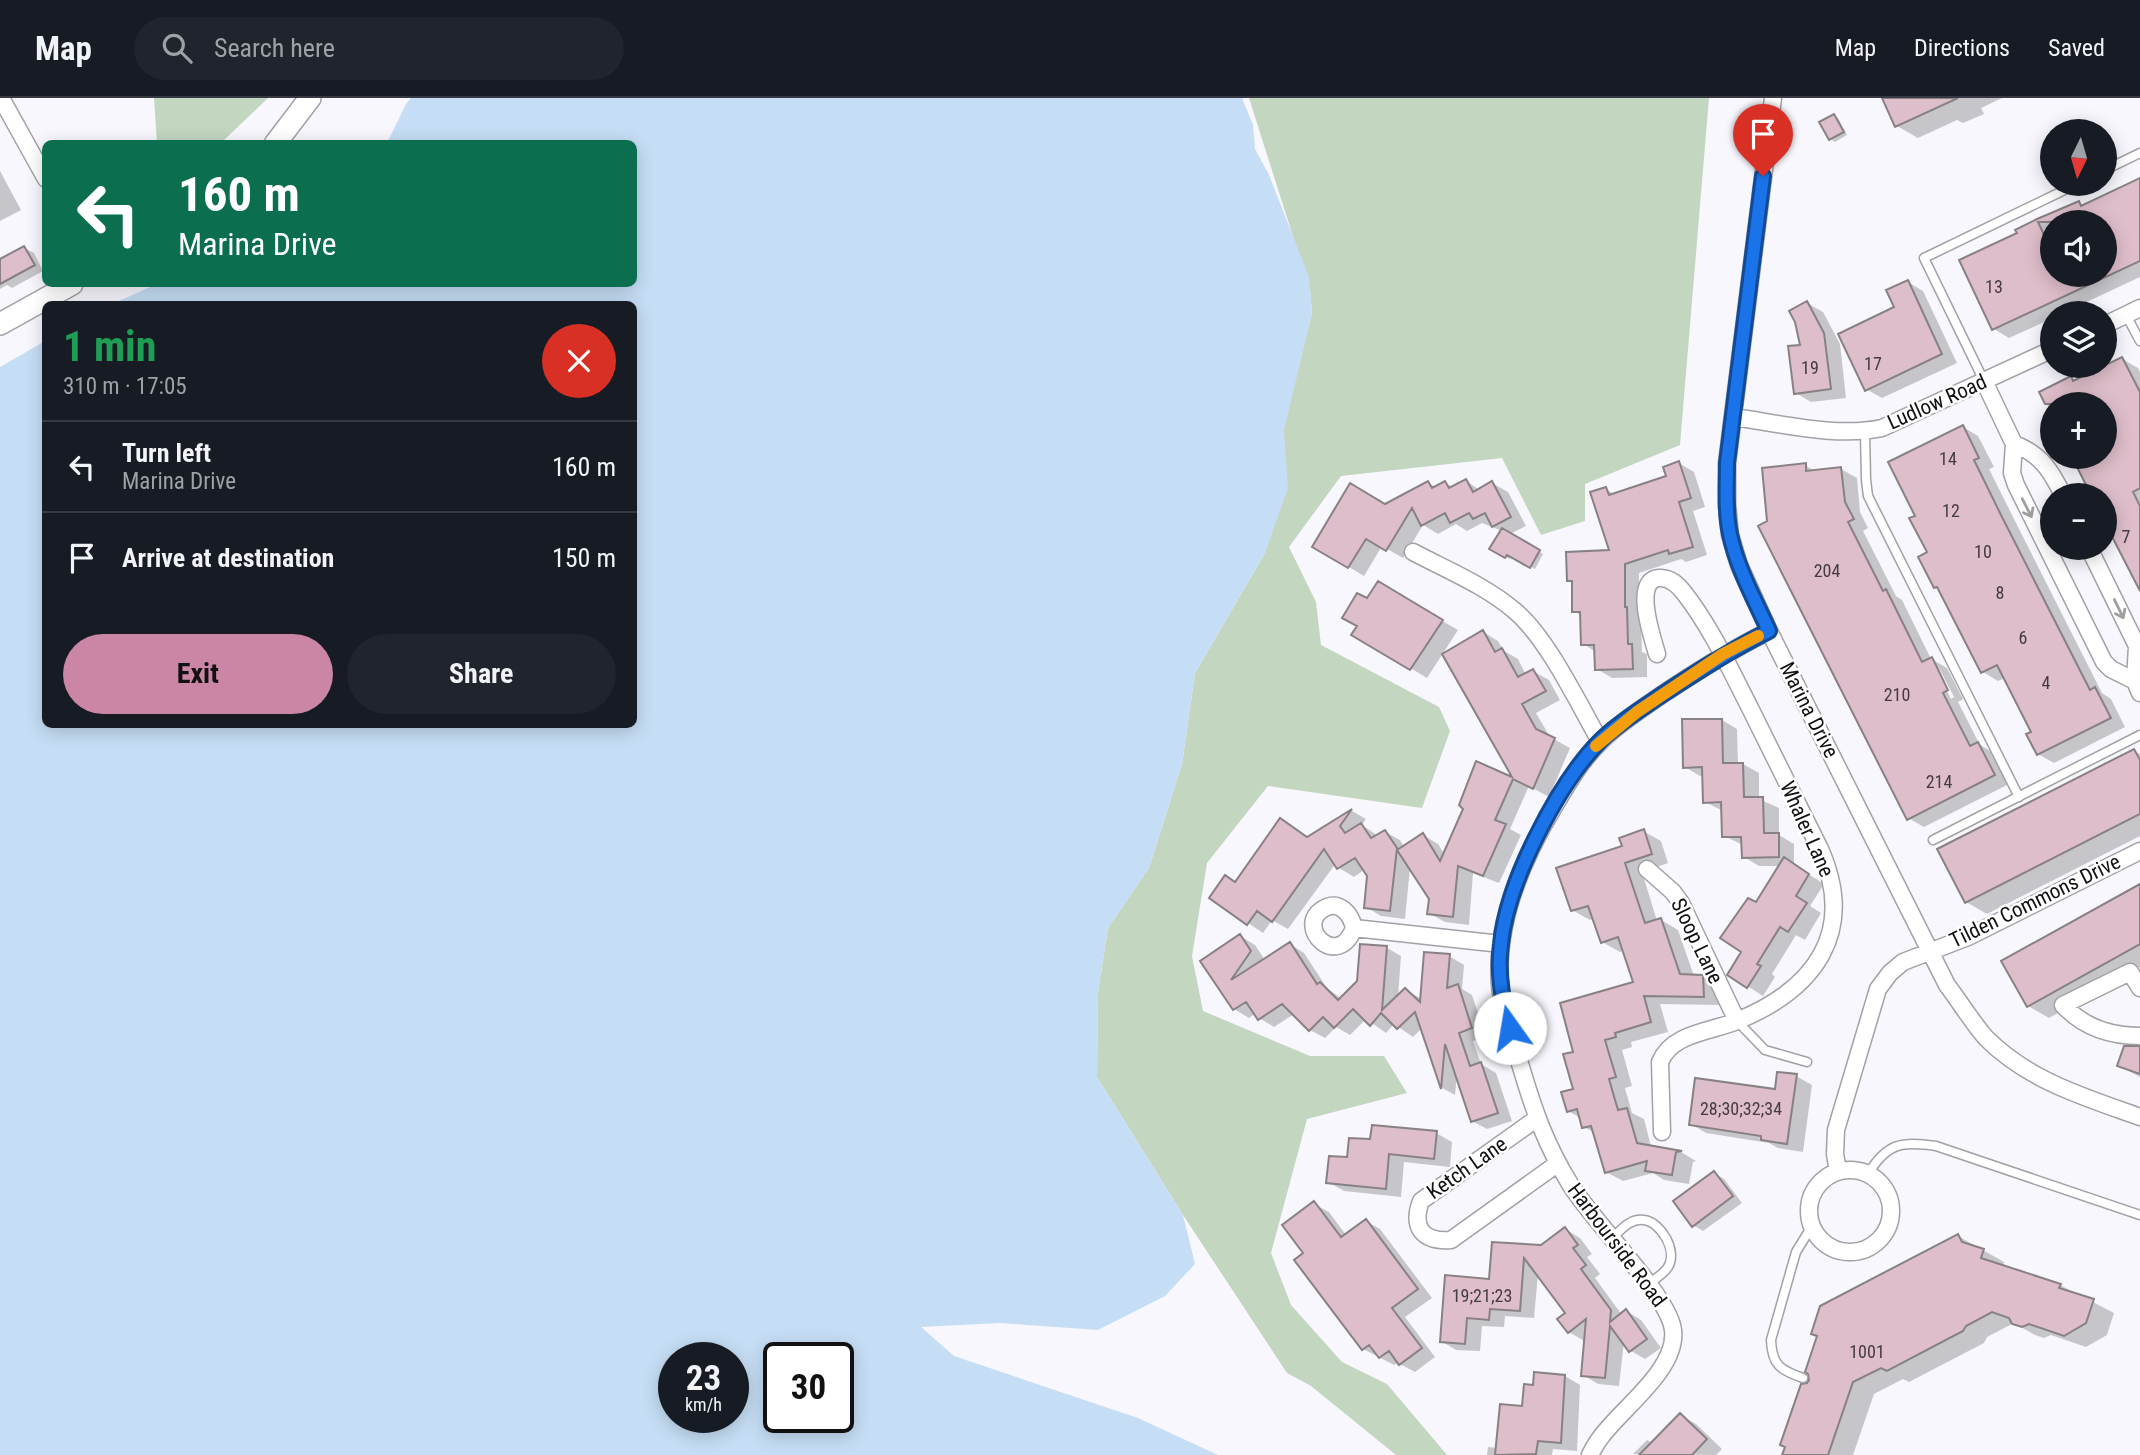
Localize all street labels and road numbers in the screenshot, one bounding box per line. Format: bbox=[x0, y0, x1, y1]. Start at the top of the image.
street label: Ludlow Road bbox=[1884, 369, 1990, 435]
street label: Marina Drive bbox=[1775, 658, 1843, 762]
street label: Whaler Lane bbox=[1775, 777, 1839, 881]
street label: Tilden Commons Drive bbox=[1946, 849, 2124, 953]
street label: Sloop Lane bbox=[1666, 894, 1728, 988]
street label: Ketch Lane bbox=[1422, 1132, 1512, 1204]
street label: Harbourside Road bbox=[1563, 1178, 1671, 1312]

